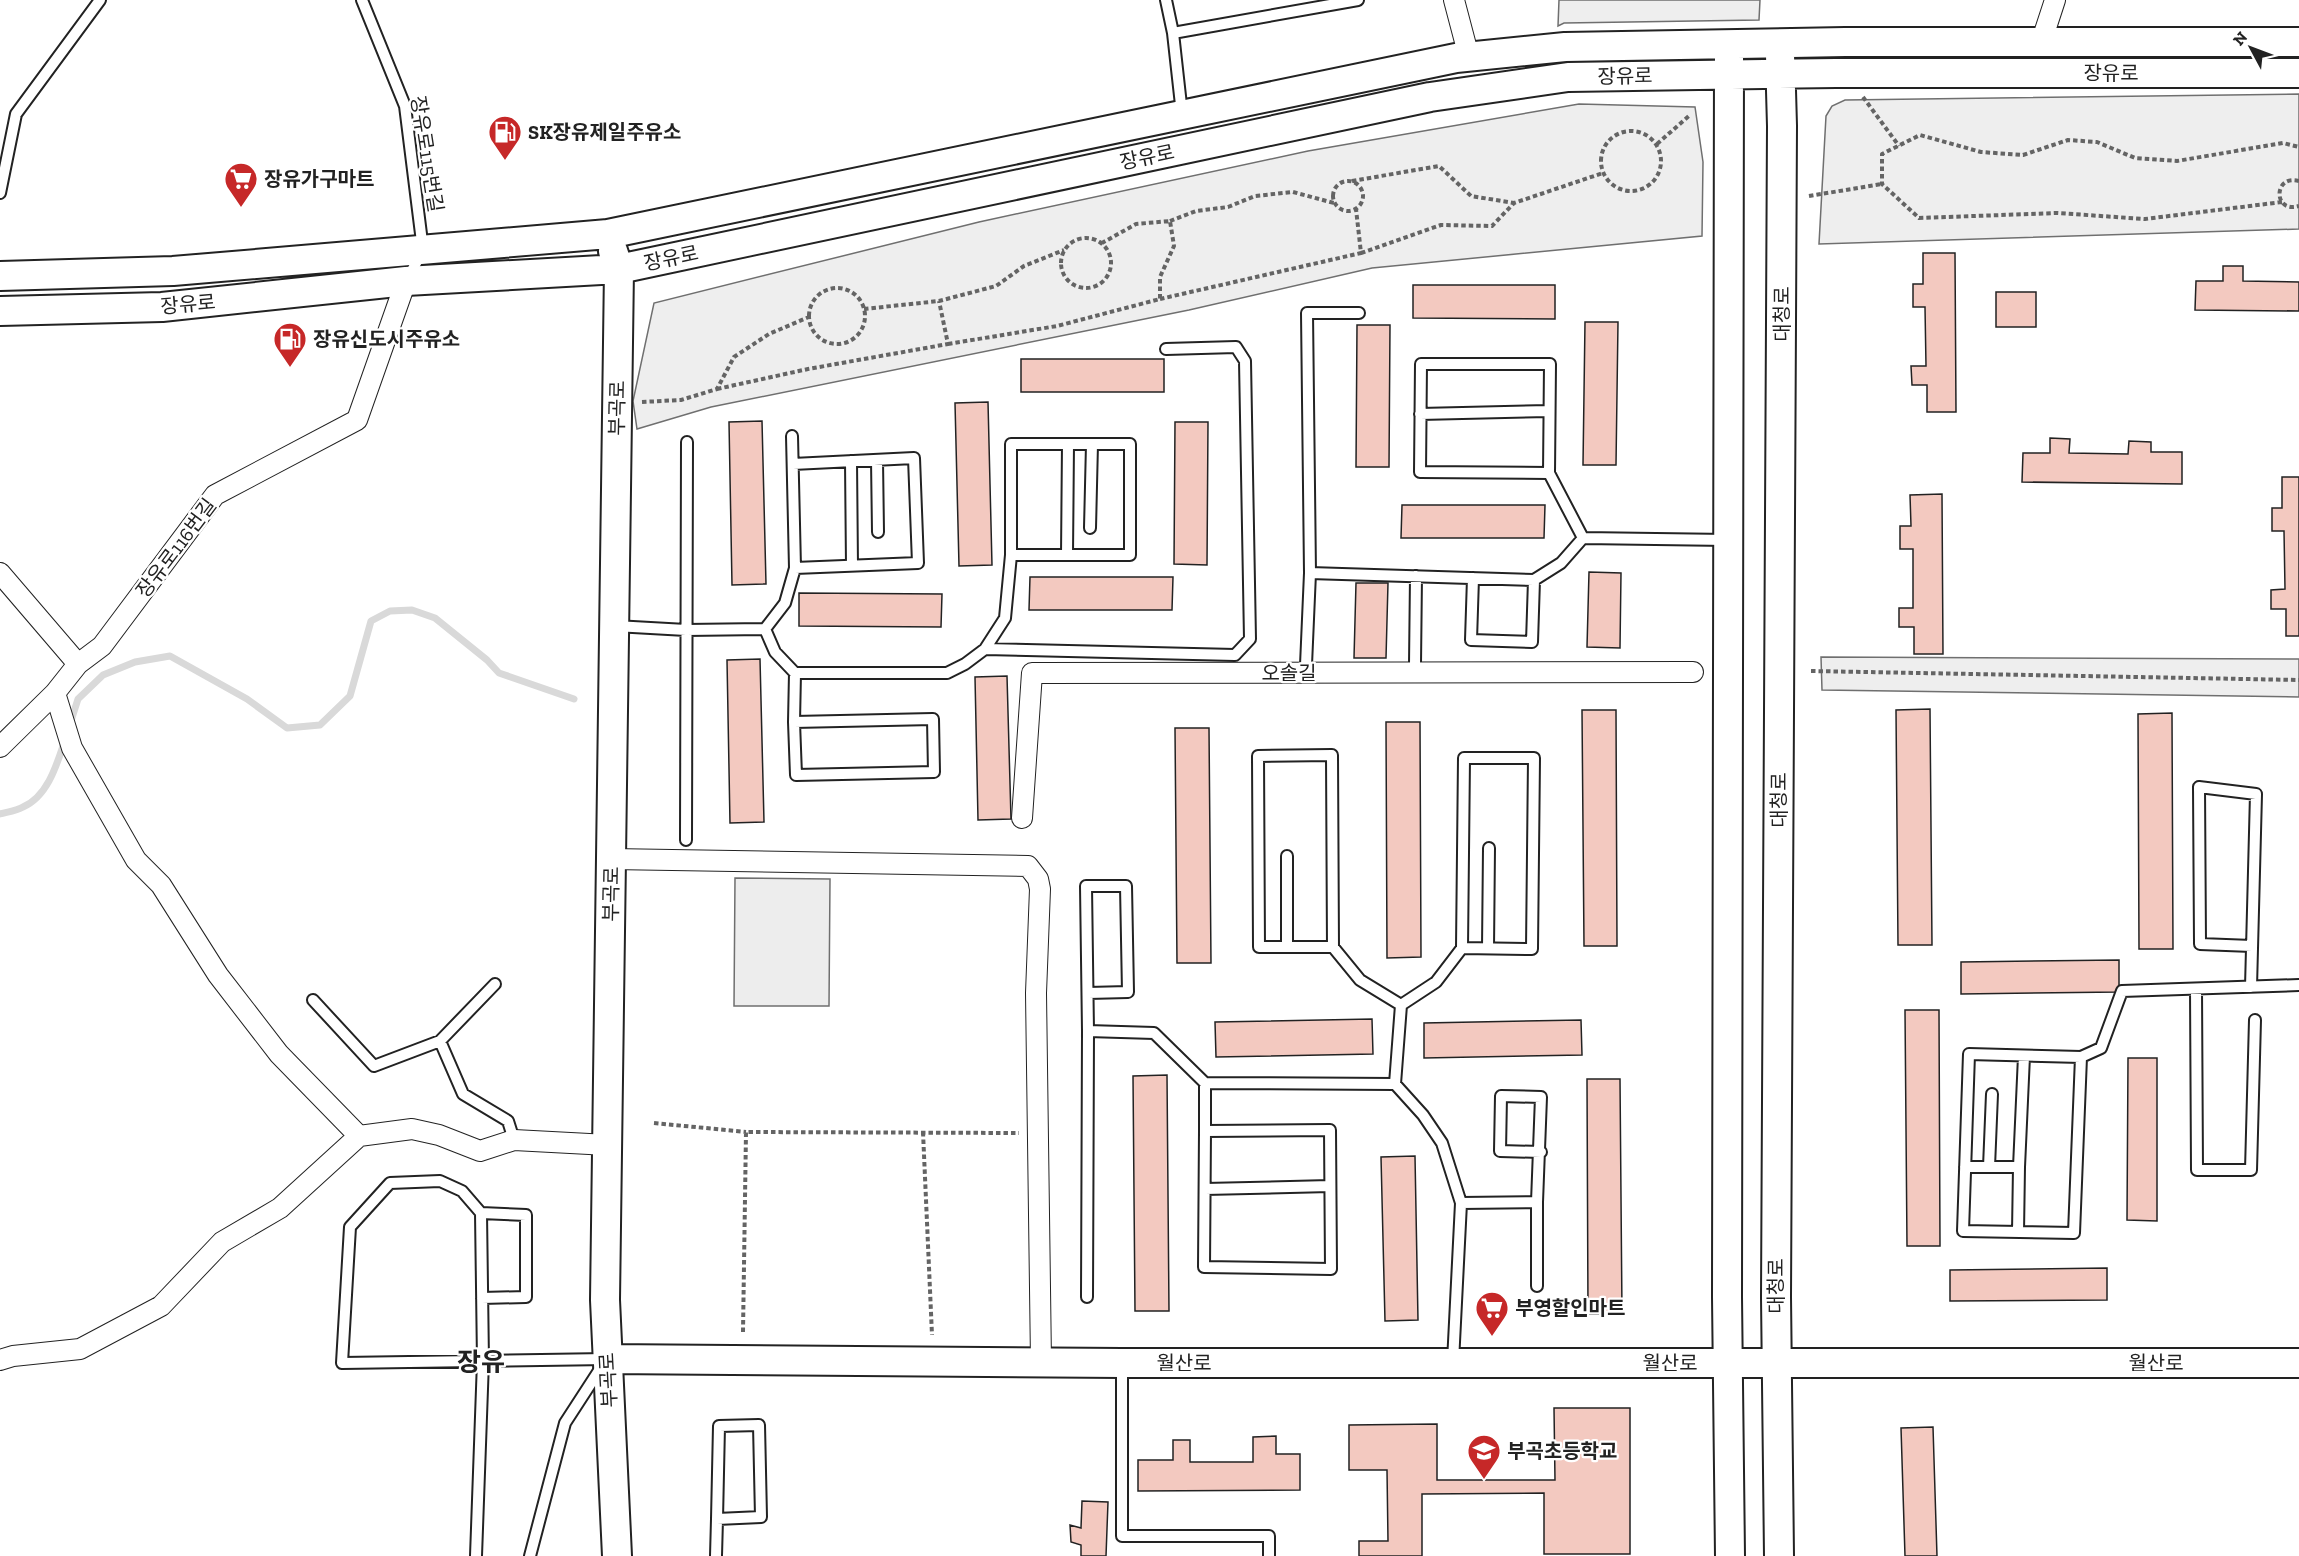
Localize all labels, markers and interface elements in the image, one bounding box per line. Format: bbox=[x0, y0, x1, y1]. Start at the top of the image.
north arrow bbox=[2221, 18, 2281, 78]
text: N bbox=[2229, 28, 2251, 49]
street label: 장유로 bbox=[2083, 61, 2139, 85]
street label: 장유로 bbox=[1597, 64, 1653, 88]
street label: 장유로115번길 bbox=[406, 94, 448, 214]
fuel station icon: SK장유제일주유소 bbox=[487, 114, 523, 161]
place label: SK장유제일주유소 bbox=[528, 120, 681, 144]
street label: 장유로 bbox=[1118, 140, 1176, 174]
supermarket icon: 장유가구마트 bbox=[223, 161, 259, 208]
place label: 장유가구마트 bbox=[264, 167, 374, 191]
street label: 장유로 bbox=[642, 241, 700, 275]
street label: 대청로 bbox=[1770, 286, 1794, 342]
street label: 장유로 bbox=[159, 290, 217, 318]
fuel station icon: 장유신도시주유소 bbox=[272, 321, 308, 368]
place label: 장유신도시주유소 bbox=[313, 327, 460, 351]
street label: 부곡로 bbox=[605, 380, 629, 436]
street label: 장유로116번길 bbox=[131, 494, 221, 602]
street label: 오솔길 bbox=[1261, 661, 1317, 685]
street label: 대청로 bbox=[1767, 772, 1791, 828]
street label: 부곡로 bbox=[599, 866, 623, 922]
street label: 대청로 bbox=[1764, 1258, 1788, 1314]
supermarket icon: 부영할인마트 bbox=[1474, 1290, 1510, 1337]
place label: 부영할인마트 bbox=[1515, 1296, 1625, 1320]
district label: 장유 bbox=[457, 1346, 505, 1378]
street label: 월산로 bbox=[1156, 1351, 1212, 1375]
street label: 월산로 bbox=[1642, 1351, 1698, 1375]
street label: 월산로 bbox=[2128, 1351, 2184, 1375]
street label: 부곡로 bbox=[595, 1352, 621, 1408]
school or university icon: 부곡초등학교 bbox=[1466, 1433, 1502, 1480]
place label: 부곡초등학교 bbox=[1507, 1439, 1617, 1463]

